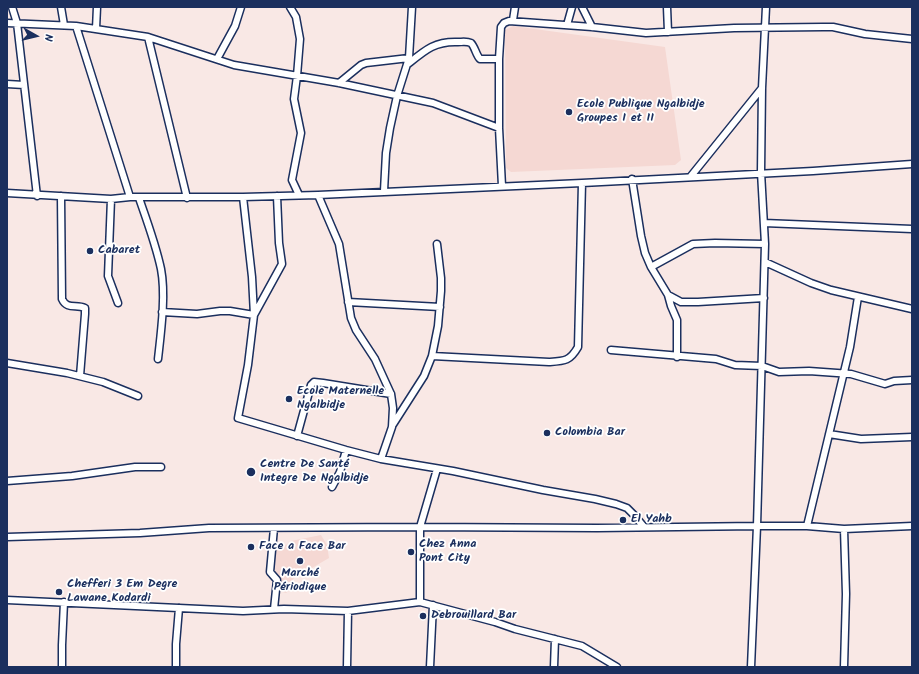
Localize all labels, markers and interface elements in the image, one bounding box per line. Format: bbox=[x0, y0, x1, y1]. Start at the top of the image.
north arrow bbox=[16, 16, 56, 56]
text: N bbox=[38, 33, 57, 42]
place label: Ecole Publique Ngalbidje Groupes I et II bbox=[577, 98, 705, 126]
marker: Ecole Publique Ngalbidje Groupes I et II bbox=[564, 107, 574, 117]
place label: Cabaret bbox=[98, 244, 140, 258]
marker: Cabaret bbox=[85, 246, 95, 256]
place label: Ecole Maternelle Ngalbidje bbox=[297, 385, 384, 413]
marker: Ecole Maternelle Ngalbidje bbox=[284, 394, 294, 404]
place label: Colombia Bar bbox=[555, 426, 625, 440]
marker: Colombia Bar bbox=[542, 428, 552, 438]
place label: Centre De Santé Integre De Ngalbidje bbox=[260, 458, 369, 486]
marker: Centre De Santé Integre De Ngalbidje bbox=[245, 466, 257, 478]
place label: El Yahb bbox=[631, 513, 672, 527]
marker: El Yahb bbox=[618, 515, 628, 525]
place label: Chez Anna Pont City bbox=[419, 538, 476, 566]
place label: Face a Face Bar bbox=[259, 540, 346, 554]
marker: Face a Face Bar bbox=[246, 542, 256, 552]
marker: Chez Anna Pont City bbox=[406, 547, 416, 557]
marker: Marché Périodique bbox=[295, 556, 305, 566]
place label: Marché Périodique bbox=[274, 567, 326, 595]
place label: Chefferi 3 Em Degre Lawane Kodardi bbox=[67, 578, 177, 606]
marker: Chefferi 3 Em Degre Lawane Kodardi bbox=[54, 587, 64, 597]
place label: Debrouillard Bar bbox=[431, 609, 516, 623]
marker: Debrouillard Bar bbox=[418, 611, 428, 621]

